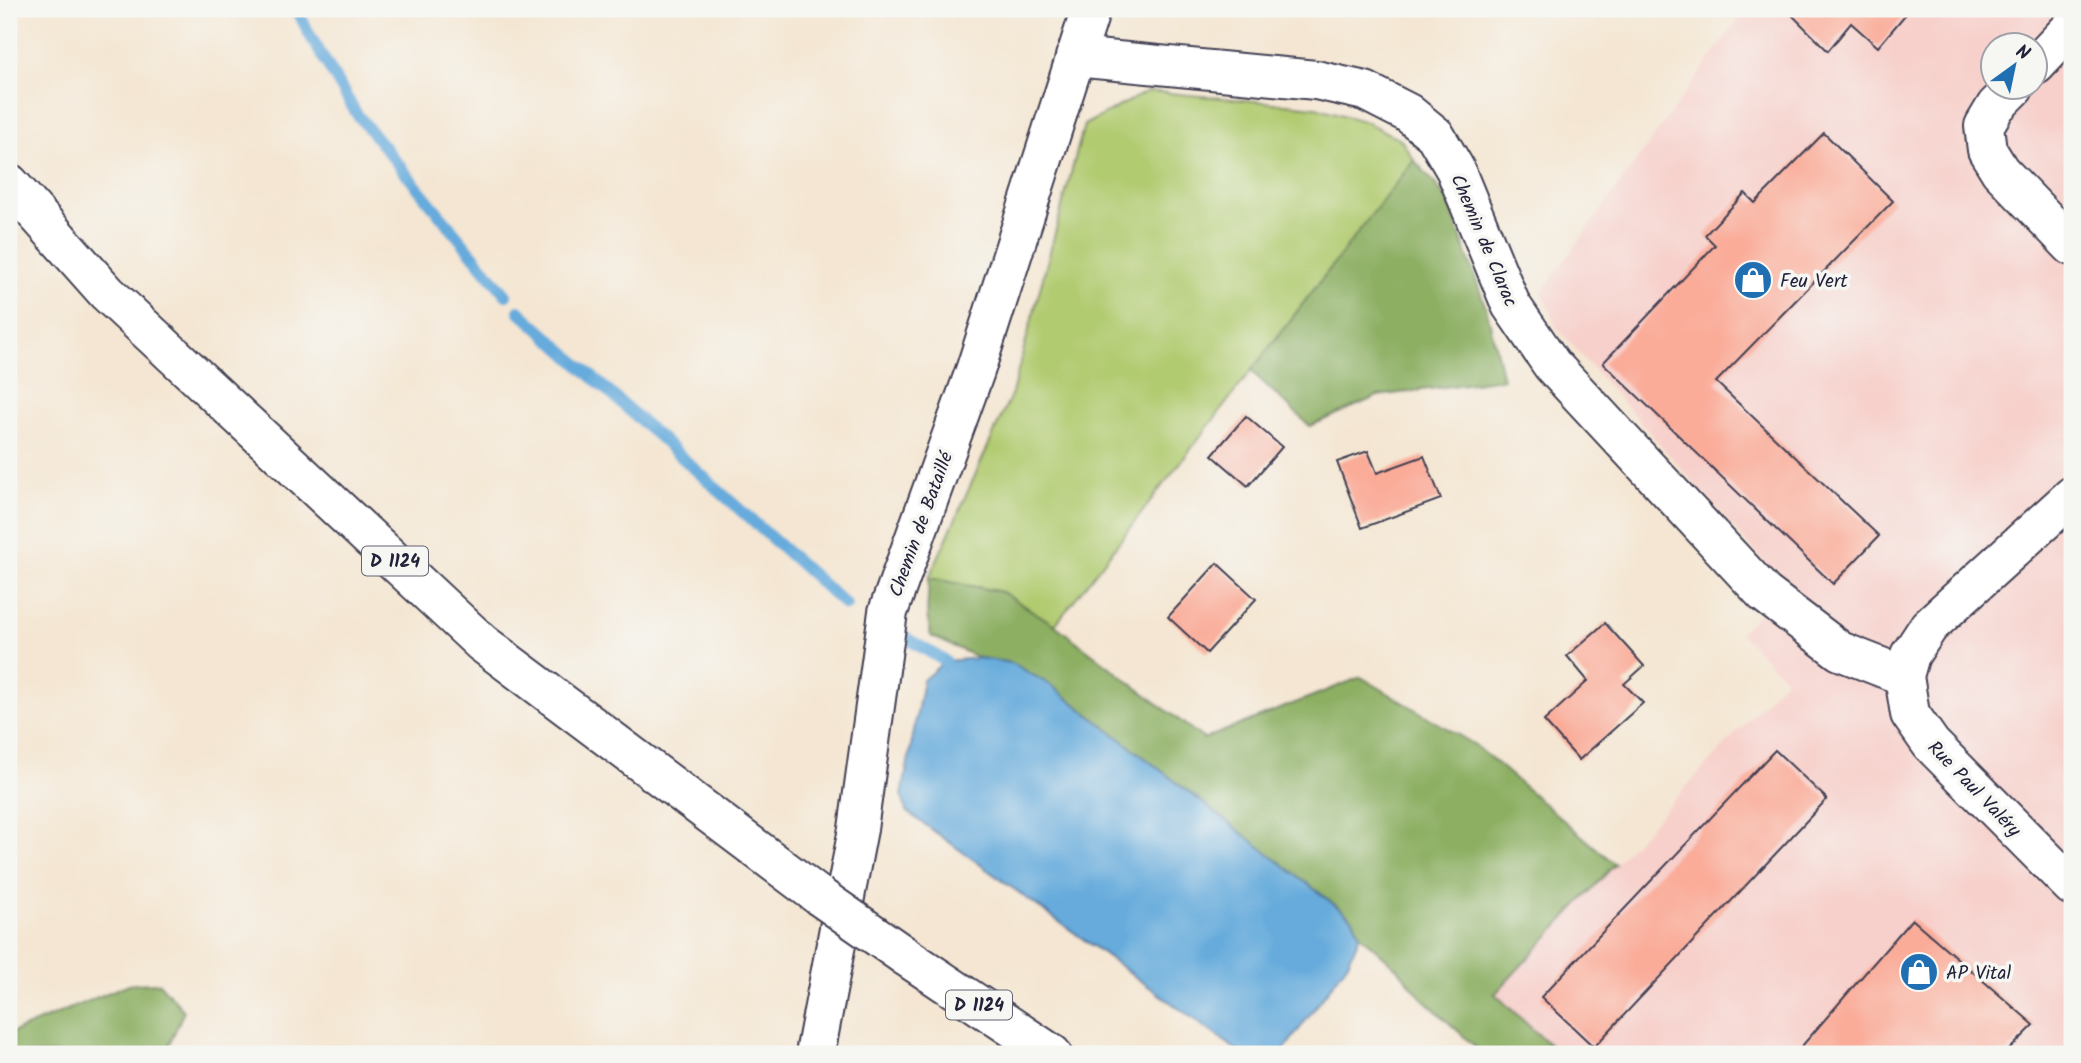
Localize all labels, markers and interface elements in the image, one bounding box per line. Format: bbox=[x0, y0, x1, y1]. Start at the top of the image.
north arrow bbox=[1980, 32, 2050, 102]
text: N bbox=[2009, 38, 2035, 69]
street label: Chemin de Clarac bbox=[1442, 170, 1525, 312]
shop icon: Feu Vert bbox=[1732, 259, 1774, 301]
place label: Feu Vert bbox=[1780, 267, 1848, 297]
street label: Chemin de Bataillé bbox=[882, 447, 962, 602]
road number: D 1124 bbox=[362, 546, 428, 576]
street label: Rue Paul Valéry bbox=[1920, 734, 2028, 845]
shop icon: AP Vital bbox=[1898, 951, 1940, 993]
place label: AP Vital bbox=[1946, 959, 2011, 989]
road number: D 1124 bbox=[946, 990, 1012, 1020]

